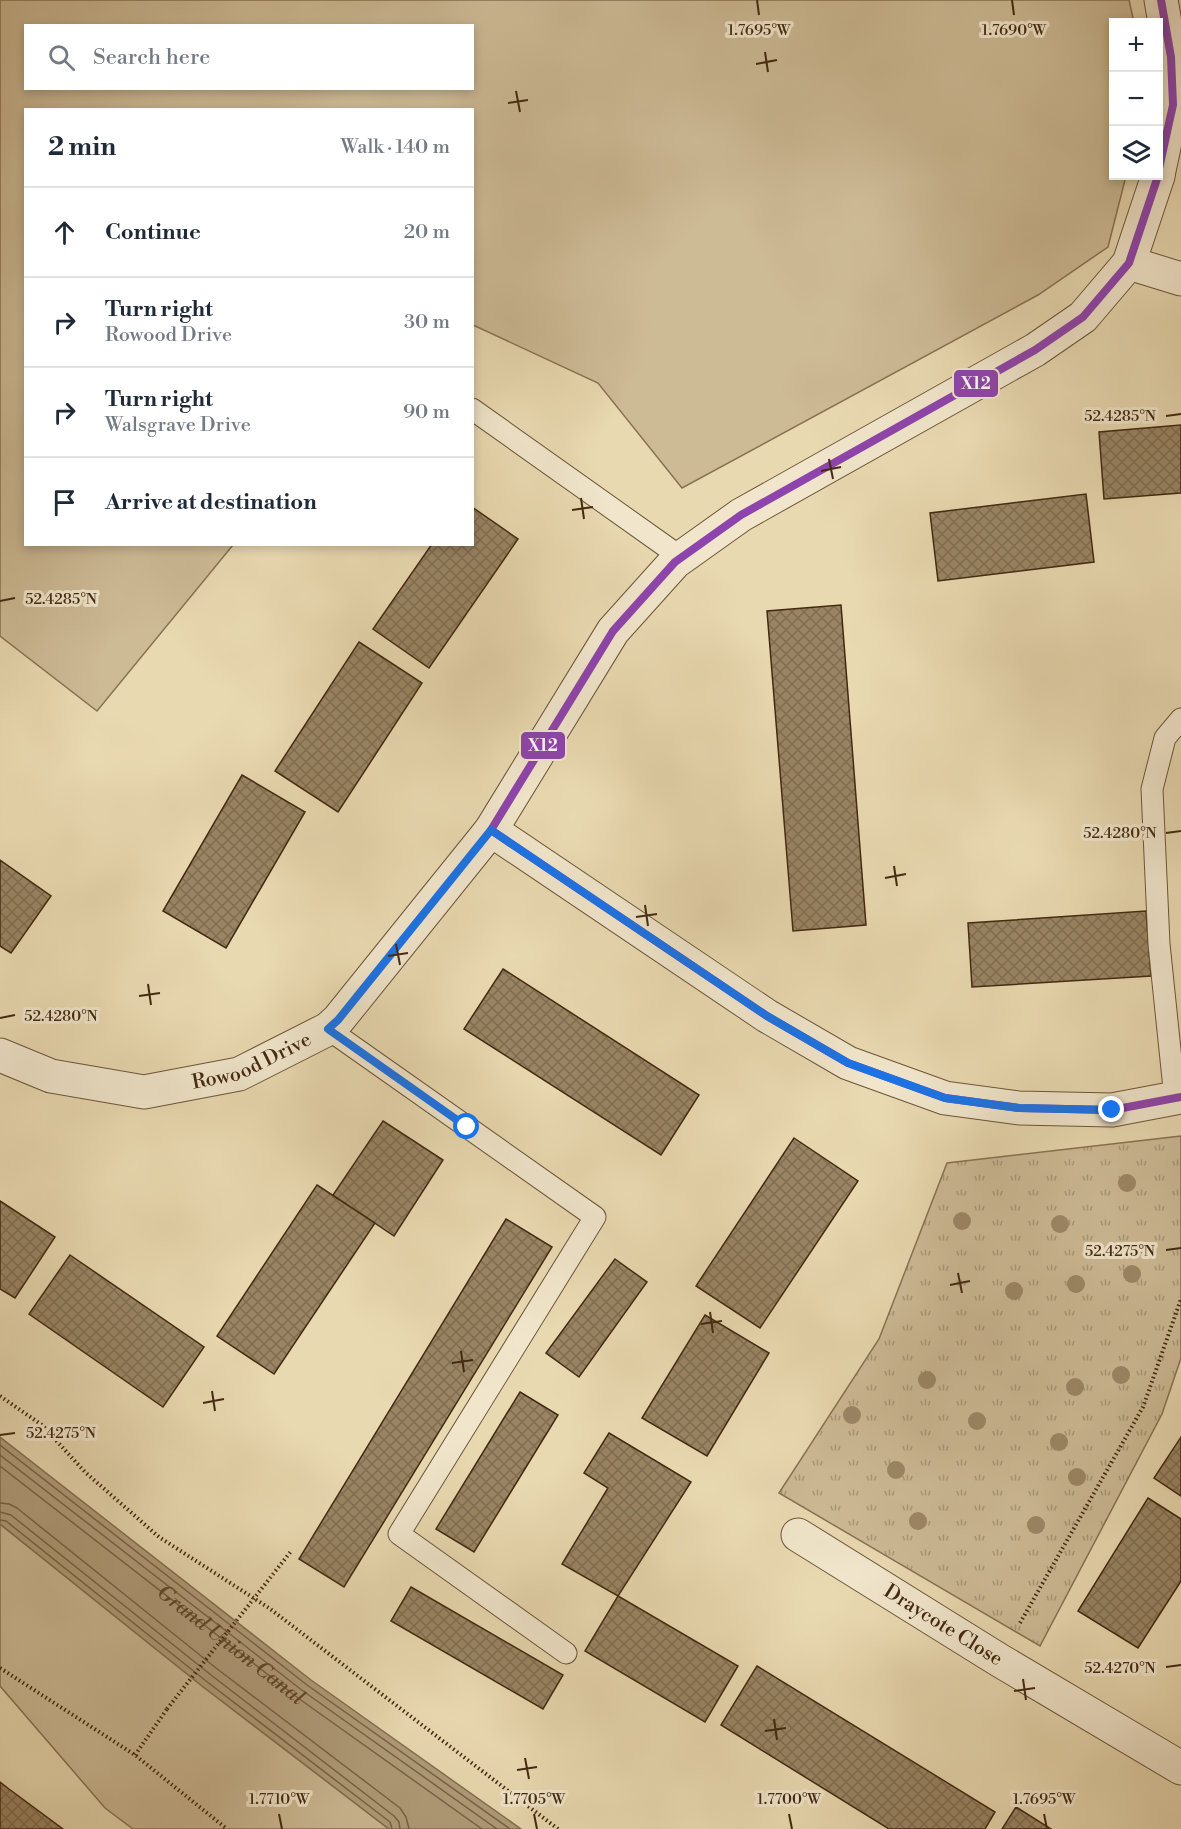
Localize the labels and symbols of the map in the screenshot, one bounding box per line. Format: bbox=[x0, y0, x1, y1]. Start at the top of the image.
text: 1.7695°W bbox=[728, 21, 791, 40]
text: 1.7690°W bbox=[982, 21, 1047, 40]
line badge: X12 bbox=[953, 369, 999, 398]
text: X12 bbox=[960, 374, 991, 394]
text: 52.4285°N bbox=[1084, 407, 1156, 426]
text: 52.4285°N bbox=[25, 590, 97, 609]
line badge: X12 bbox=[520, 731, 566, 760]
text: X12 bbox=[527, 736, 558, 756]
text: 52.4280°N bbox=[1083, 824, 1157, 843]
text: 52.4280°N bbox=[24, 1007, 98, 1026]
street label: Rowood Drive bbox=[190, 1027, 315, 1095]
route end bbox=[1098, 1096, 1124, 1122]
route start bbox=[453, 1113, 479, 1139]
text: 52.4275°N bbox=[1085, 1242, 1155, 1261]
text: 52.4275°N bbox=[26, 1424, 96, 1443]
street label: Draycote Close bbox=[879, 1579, 1007, 1672]
water label: Grand Union Canal bbox=[151, 1580, 309, 1711]
text: 52.4270°N bbox=[1084, 1659, 1156, 1678]
text: 1.7710°W bbox=[249, 1790, 310, 1809]
text: 1.7705°W bbox=[503, 1790, 565, 1809]
text: 1.7700°W bbox=[757, 1790, 821, 1809]
text: 1.7695°W bbox=[1013, 1790, 1076, 1809]

